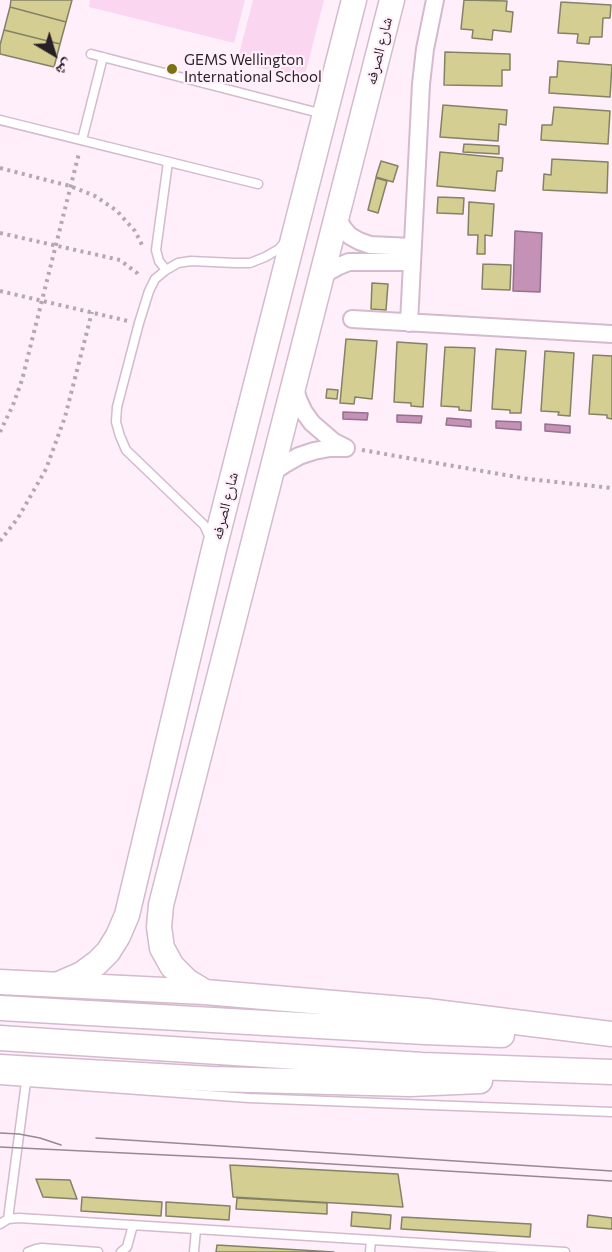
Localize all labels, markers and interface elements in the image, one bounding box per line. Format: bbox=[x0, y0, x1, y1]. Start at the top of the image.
street label: شارع الصرفه bbox=[362, 15, 396, 87]
north arrow bbox=[24, 24, 84, 84]
place label: GEMS Wellington International School bbox=[184, 51, 322, 86]
text: ش bbox=[53, 56, 78, 81]
marker: GEMS Wellington International School bbox=[165, 62, 179, 76]
street label: شارع الصرفه bbox=[208, 470, 242, 542]

